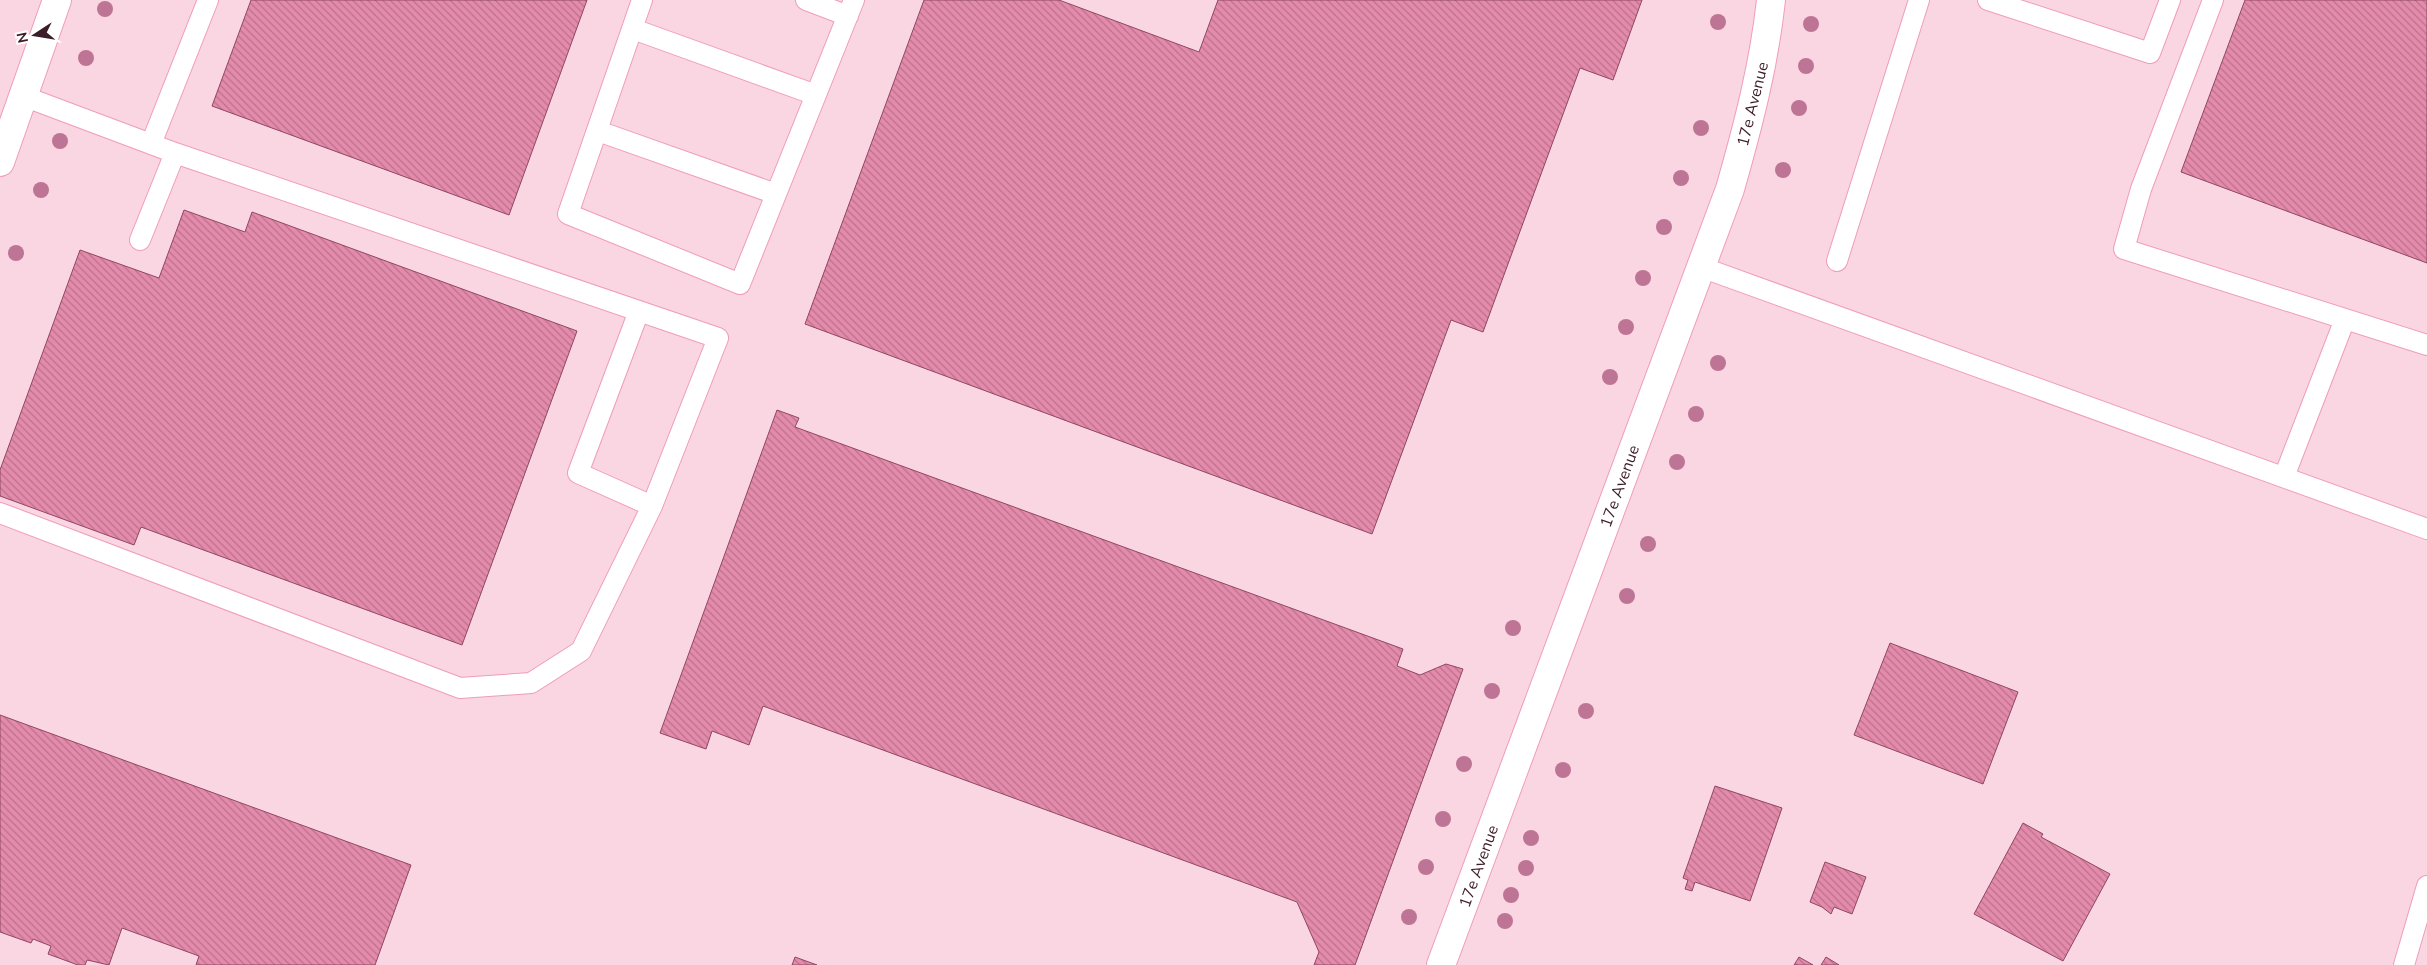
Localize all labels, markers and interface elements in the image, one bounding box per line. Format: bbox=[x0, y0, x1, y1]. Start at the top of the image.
north arrow bbox=[10, 10, 60, 60]
text: N bbox=[12, 30, 33, 45]
street label: 17e Avenue bbox=[1732, 60, 1774, 149]
street label: 17e Avenue bbox=[1595, 442, 1645, 531]
street label: 17e Avenue bbox=[1454, 822, 1504, 911]

